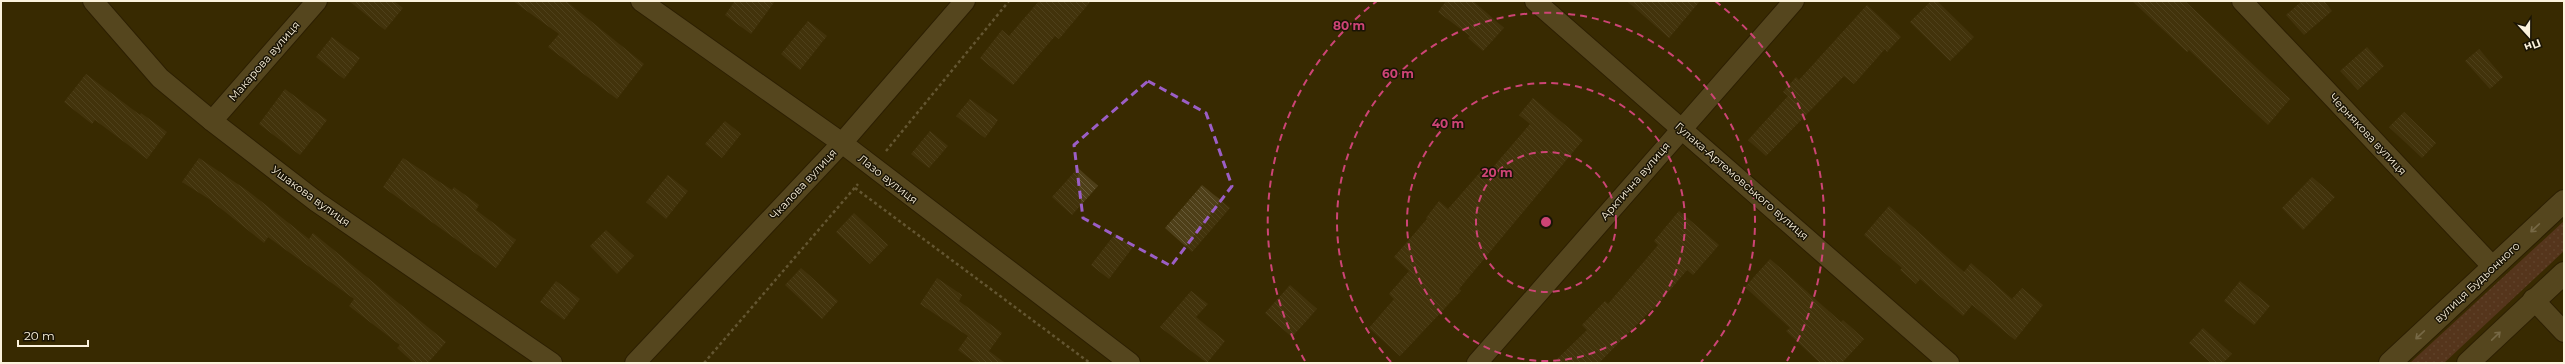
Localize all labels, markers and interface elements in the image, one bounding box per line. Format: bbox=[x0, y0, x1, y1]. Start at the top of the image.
north arrow bbox=[2509, 16, 2549, 56]
street label: Макарова вулиця bbox=[225, 18, 303, 104]
text: 80 m bbox=[1333, 18, 1365, 33]
text: Пн bbox=[2522, 36, 2543, 55]
text: 60 m bbox=[1382, 66, 1414, 81]
street label: Чернякова вулиця bbox=[2326, 90, 2410, 178]
text: 40 m bbox=[1432, 116, 1464, 131]
street label: Гулака-Артемовського вулиця bbox=[1672, 119, 1812, 243]
street label: Арктична вулиця bbox=[1597, 139, 1673, 223]
street label: Чкалова вулиця bbox=[767, 146, 839, 222]
street label: Лазо вулиця bbox=[855, 151, 921, 207]
street label: Ушакова вулиця bbox=[269, 163, 353, 229]
text: 20 m bbox=[1481, 165, 1513, 180]
centre of rings bbox=[1539, 215, 1553, 229]
one-way arrow bbox=[2530, 223, 2541, 232]
street label: вулиця Будьонного bbox=[2431, 239, 2523, 325]
scale bar bbox=[18, 322, 88, 348]
text: 20 m bbox=[24, 328, 55, 343]
one-way arrow bbox=[2415, 331, 2425, 340]
one-way arrow bbox=[2491, 331, 2501, 341]

